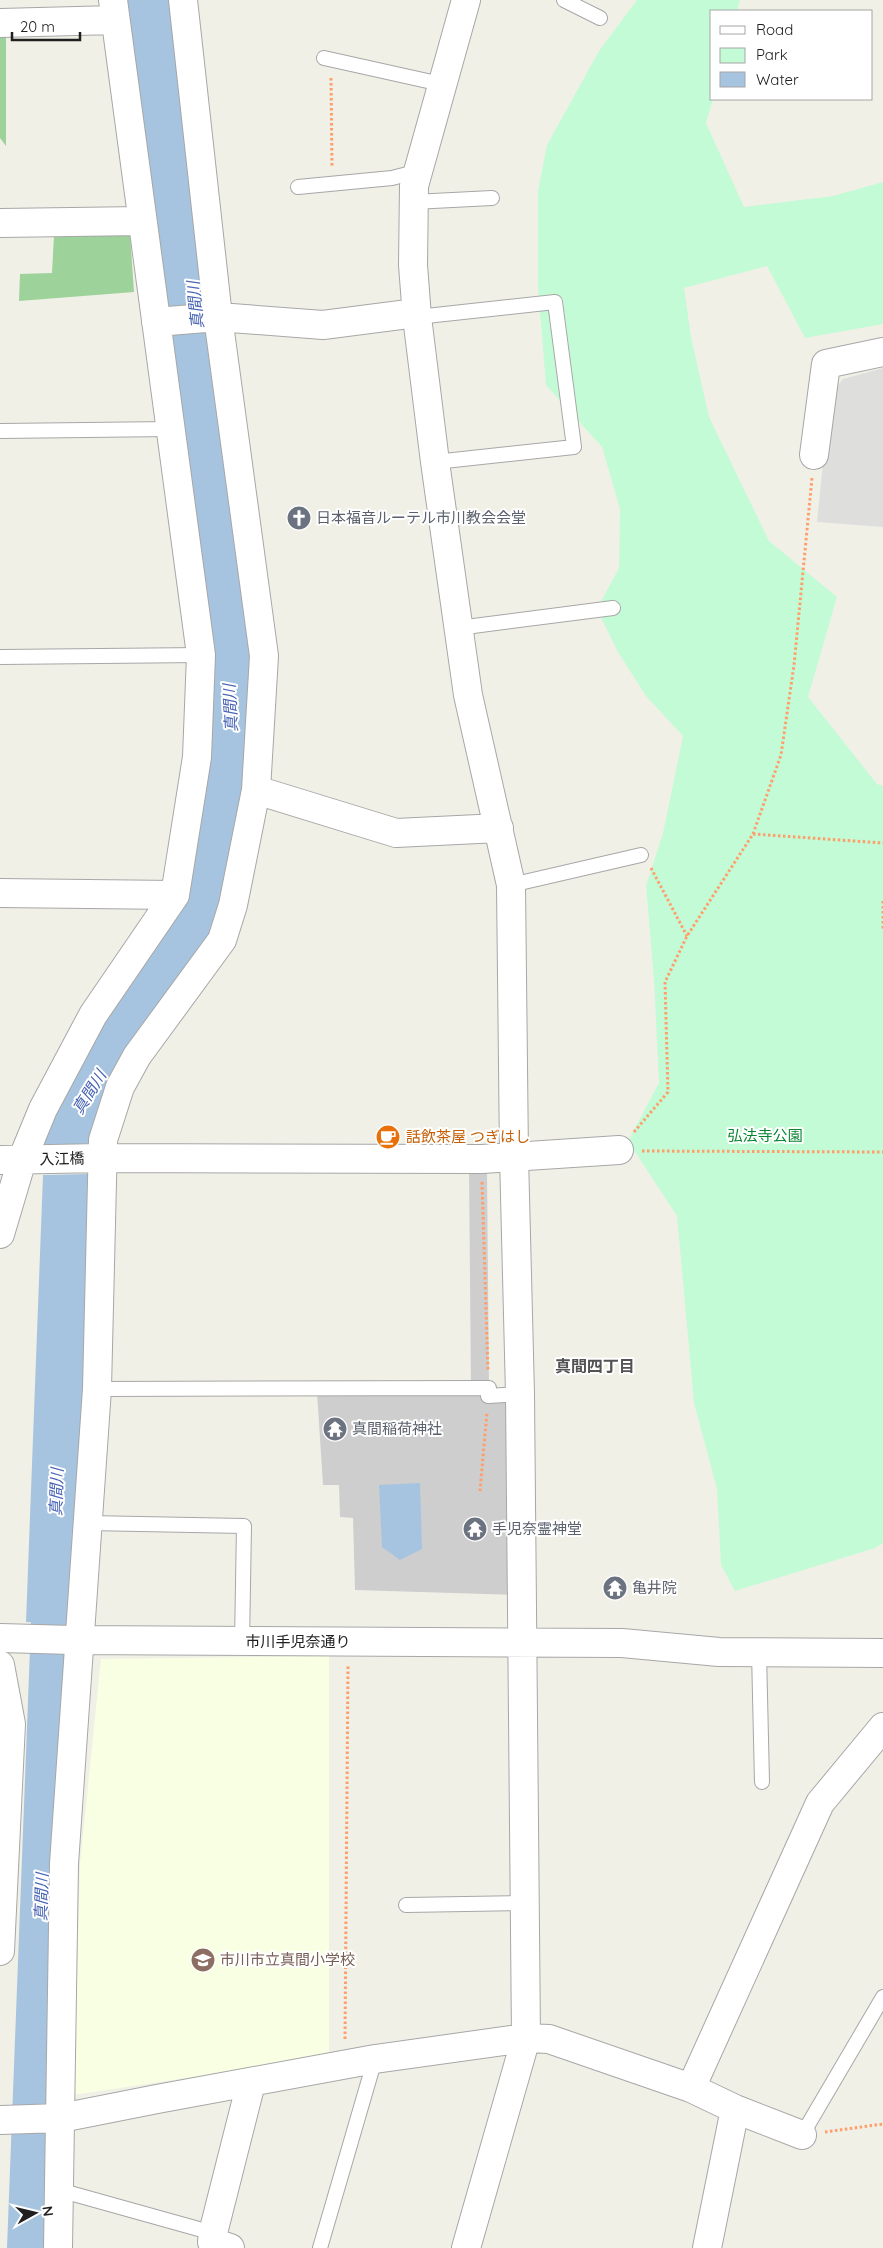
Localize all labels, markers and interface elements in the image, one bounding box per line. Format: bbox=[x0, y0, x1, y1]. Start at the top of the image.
scale bar bbox=[12, 10, 80, 42]
legend bbox=[710, 10, 873, 100]
text: 20 m bbox=[20, 17, 55, 36]
text: Road bbox=[756, 20, 793, 39]
text: Park bbox=[756, 45, 788, 64]
text: Water bbox=[756, 70, 799, 89]
water label: 真間川 bbox=[182, 278, 207, 330]
church icon: 日本福音ルーテル市川教会会堂 bbox=[286, 505, 312, 531]
place label: 日本福音ルーテル市川教会会堂 bbox=[316, 508, 526, 527]
water label: 真間川 bbox=[219, 682, 241, 732]
water label: 真間川 bbox=[68, 1065, 111, 1118]
cafe icon: 話飲茶屋 つぎはし bbox=[375, 1124, 401, 1150]
park label: 弘法寺公園 bbox=[727, 1126, 803, 1145]
place label: 話飲茶屋 つぎはし bbox=[406, 1127, 530, 1146]
street label: 入江橋 bbox=[39, 1149, 85, 1168]
district label: 真間四丁目 bbox=[555, 1356, 635, 1376]
temple icon: 真間稲荷神社 bbox=[322, 1416, 348, 1442]
place label: 真間稲荷神社 bbox=[352, 1419, 442, 1438]
water label: 真間川 bbox=[45, 1466, 67, 1516]
temple icon: 手児奈霊神堂 bbox=[462, 1516, 488, 1542]
place label: 手児奈霊神堂 bbox=[492, 1519, 582, 1538]
temple icon: 亀井院 bbox=[602, 1575, 628, 1601]
place label: 亀井院 bbox=[632, 1578, 677, 1597]
street label: 市川手児奈通り bbox=[245, 1632, 351, 1651]
water label: 真間川 bbox=[30, 1871, 52, 1921]
school or university icon: 市川市立真間小学校 bbox=[190, 1947, 216, 1973]
place label: 市川市立真間小学校 bbox=[220, 1950, 355, 1969]
north arrow bbox=[10, 2188, 60, 2238]
text: N bbox=[38, 2205, 58, 2218]

